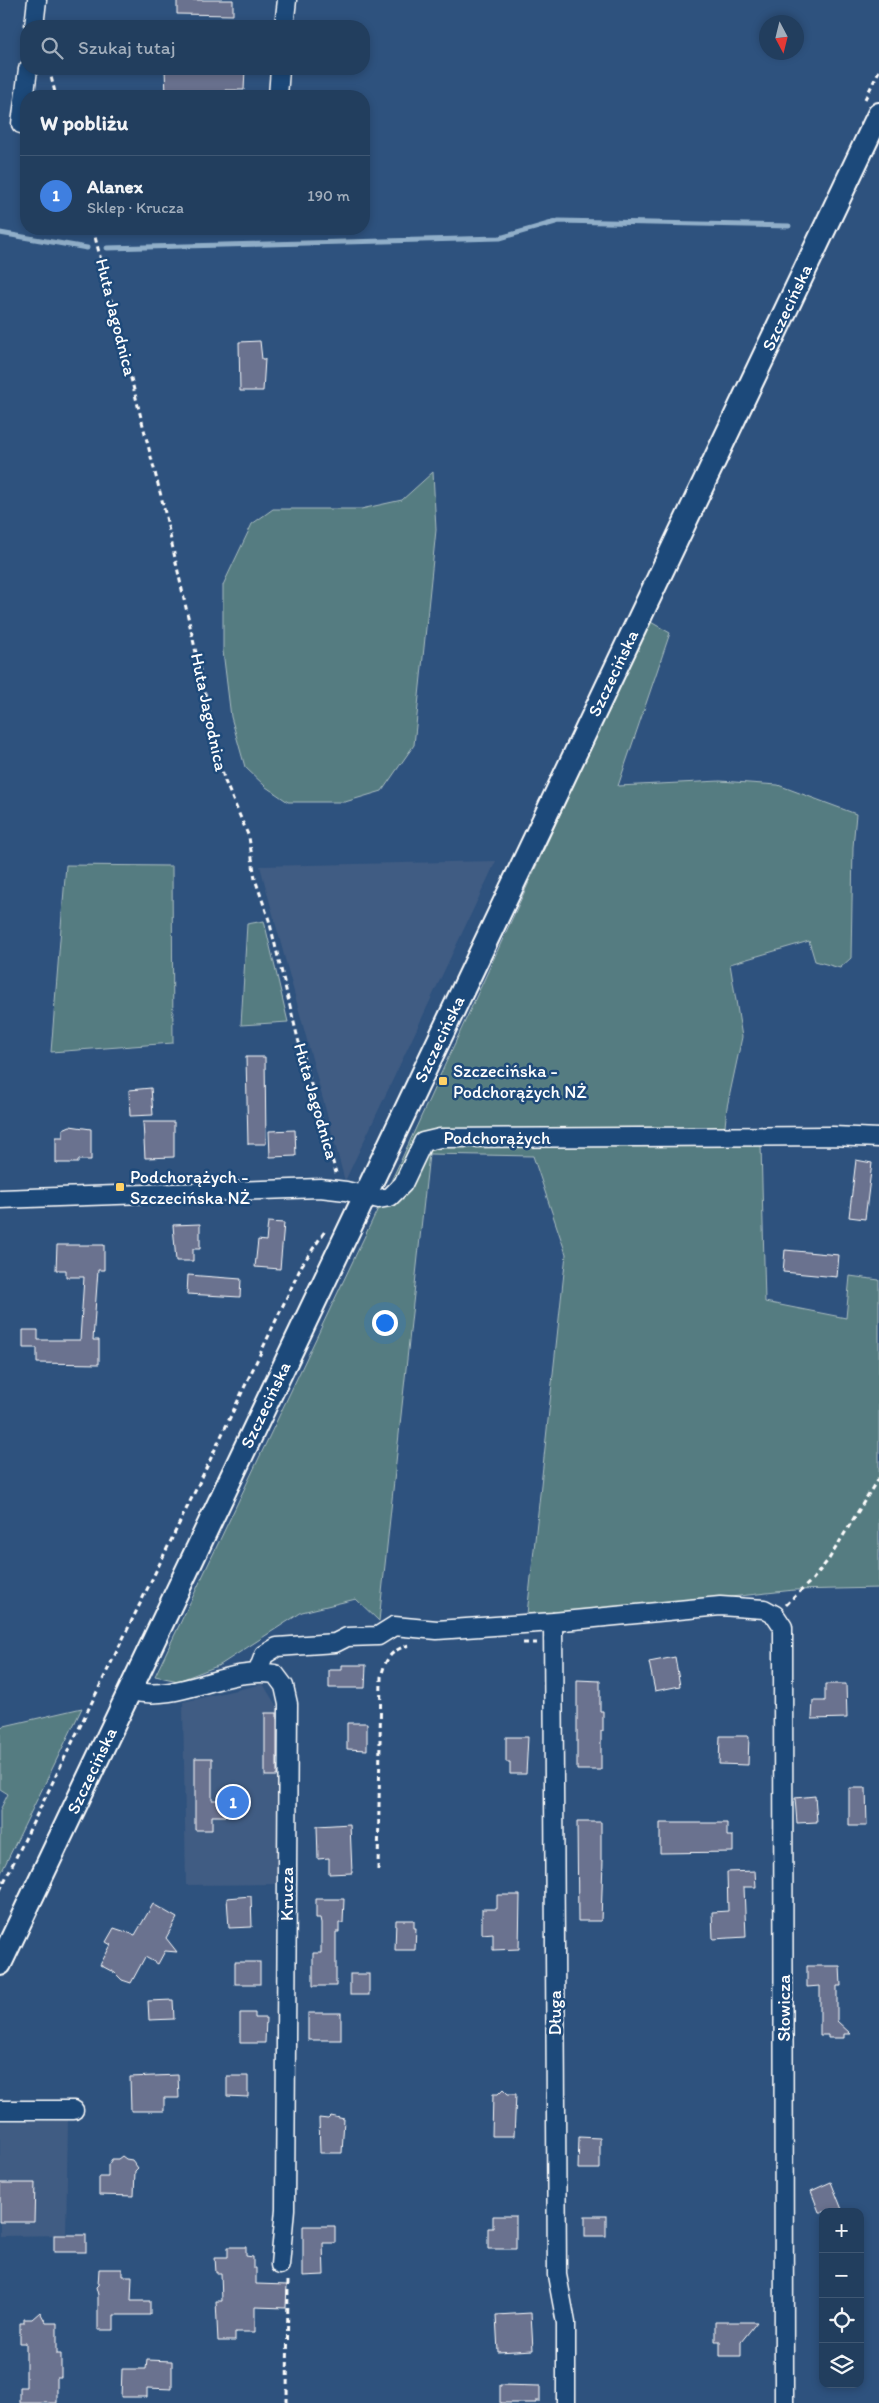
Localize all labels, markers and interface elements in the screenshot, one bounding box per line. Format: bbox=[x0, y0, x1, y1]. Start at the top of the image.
north arrow bbox=[759, 15, 804, 60]
search box bbox=[20, 20, 370, 75]
icon: search bbox=[38, 34, 66, 62]
text: Szukaj tutaj bbox=[78, 36, 175, 59]
text: W pobliżu bbox=[40, 110, 128, 135]
text: Alanex bbox=[87, 175, 143, 198]
text: 1 bbox=[52, 186, 60, 205]
text: 190 m bbox=[307, 186, 350, 205]
text: Sklep · Krucza bbox=[87, 198, 184, 217]
street label: Huta Jagodnica bbox=[91, 256, 141, 379]
street label: Szczecińska bbox=[757, 260, 817, 354]
street label: Szczecińska bbox=[583, 626, 644, 720]
street label: Huta Jagodnica bbox=[186, 651, 232, 774]
street label: Szczecińska bbox=[409, 992, 470, 1086]
street label: Huta Jagodnica bbox=[289, 1040, 343, 1162]
place label: Szczecińska - Podchorążych NŻ bbox=[453, 1060, 587, 1103]
marker: Szczecińska - Podchorążych NŻ bbox=[437, 1075, 449, 1087]
street label: Podchorążych bbox=[443, 1127, 551, 1149]
place label: Podchorążych - Szczecińska NŻ bbox=[130, 1166, 250, 1209]
marker: Podchorążych - Szczecińska NŻ bbox=[114, 1181, 126, 1193]
your location bbox=[372, 1310, 398, 1336]
street label: Szczecińska bbox=[236, 1357, 296, 1452]
street label: Szczecińska bbox=[62, 1723, 122, 1818]
pin: 1 bbox=[217, 1783, 249, 1821]
street label: Krucza bbox=[276, 1867, 298, 1921]
street label: Słowicza bbox=[773, 1974, 795, 2042]
street label: Długa bbox=[544, 1990, 566, 2036]
map controls bbox=[819, 2208, 864, 2388]
button: + bbox=[819, 2208, 864, 2253]
button: − bbox=[819, 2253, 864, 2298]
button: locate bbox=[819, 2298, 864, 2343]
button: layers bbox=[819, 2343, 864, 2388]

